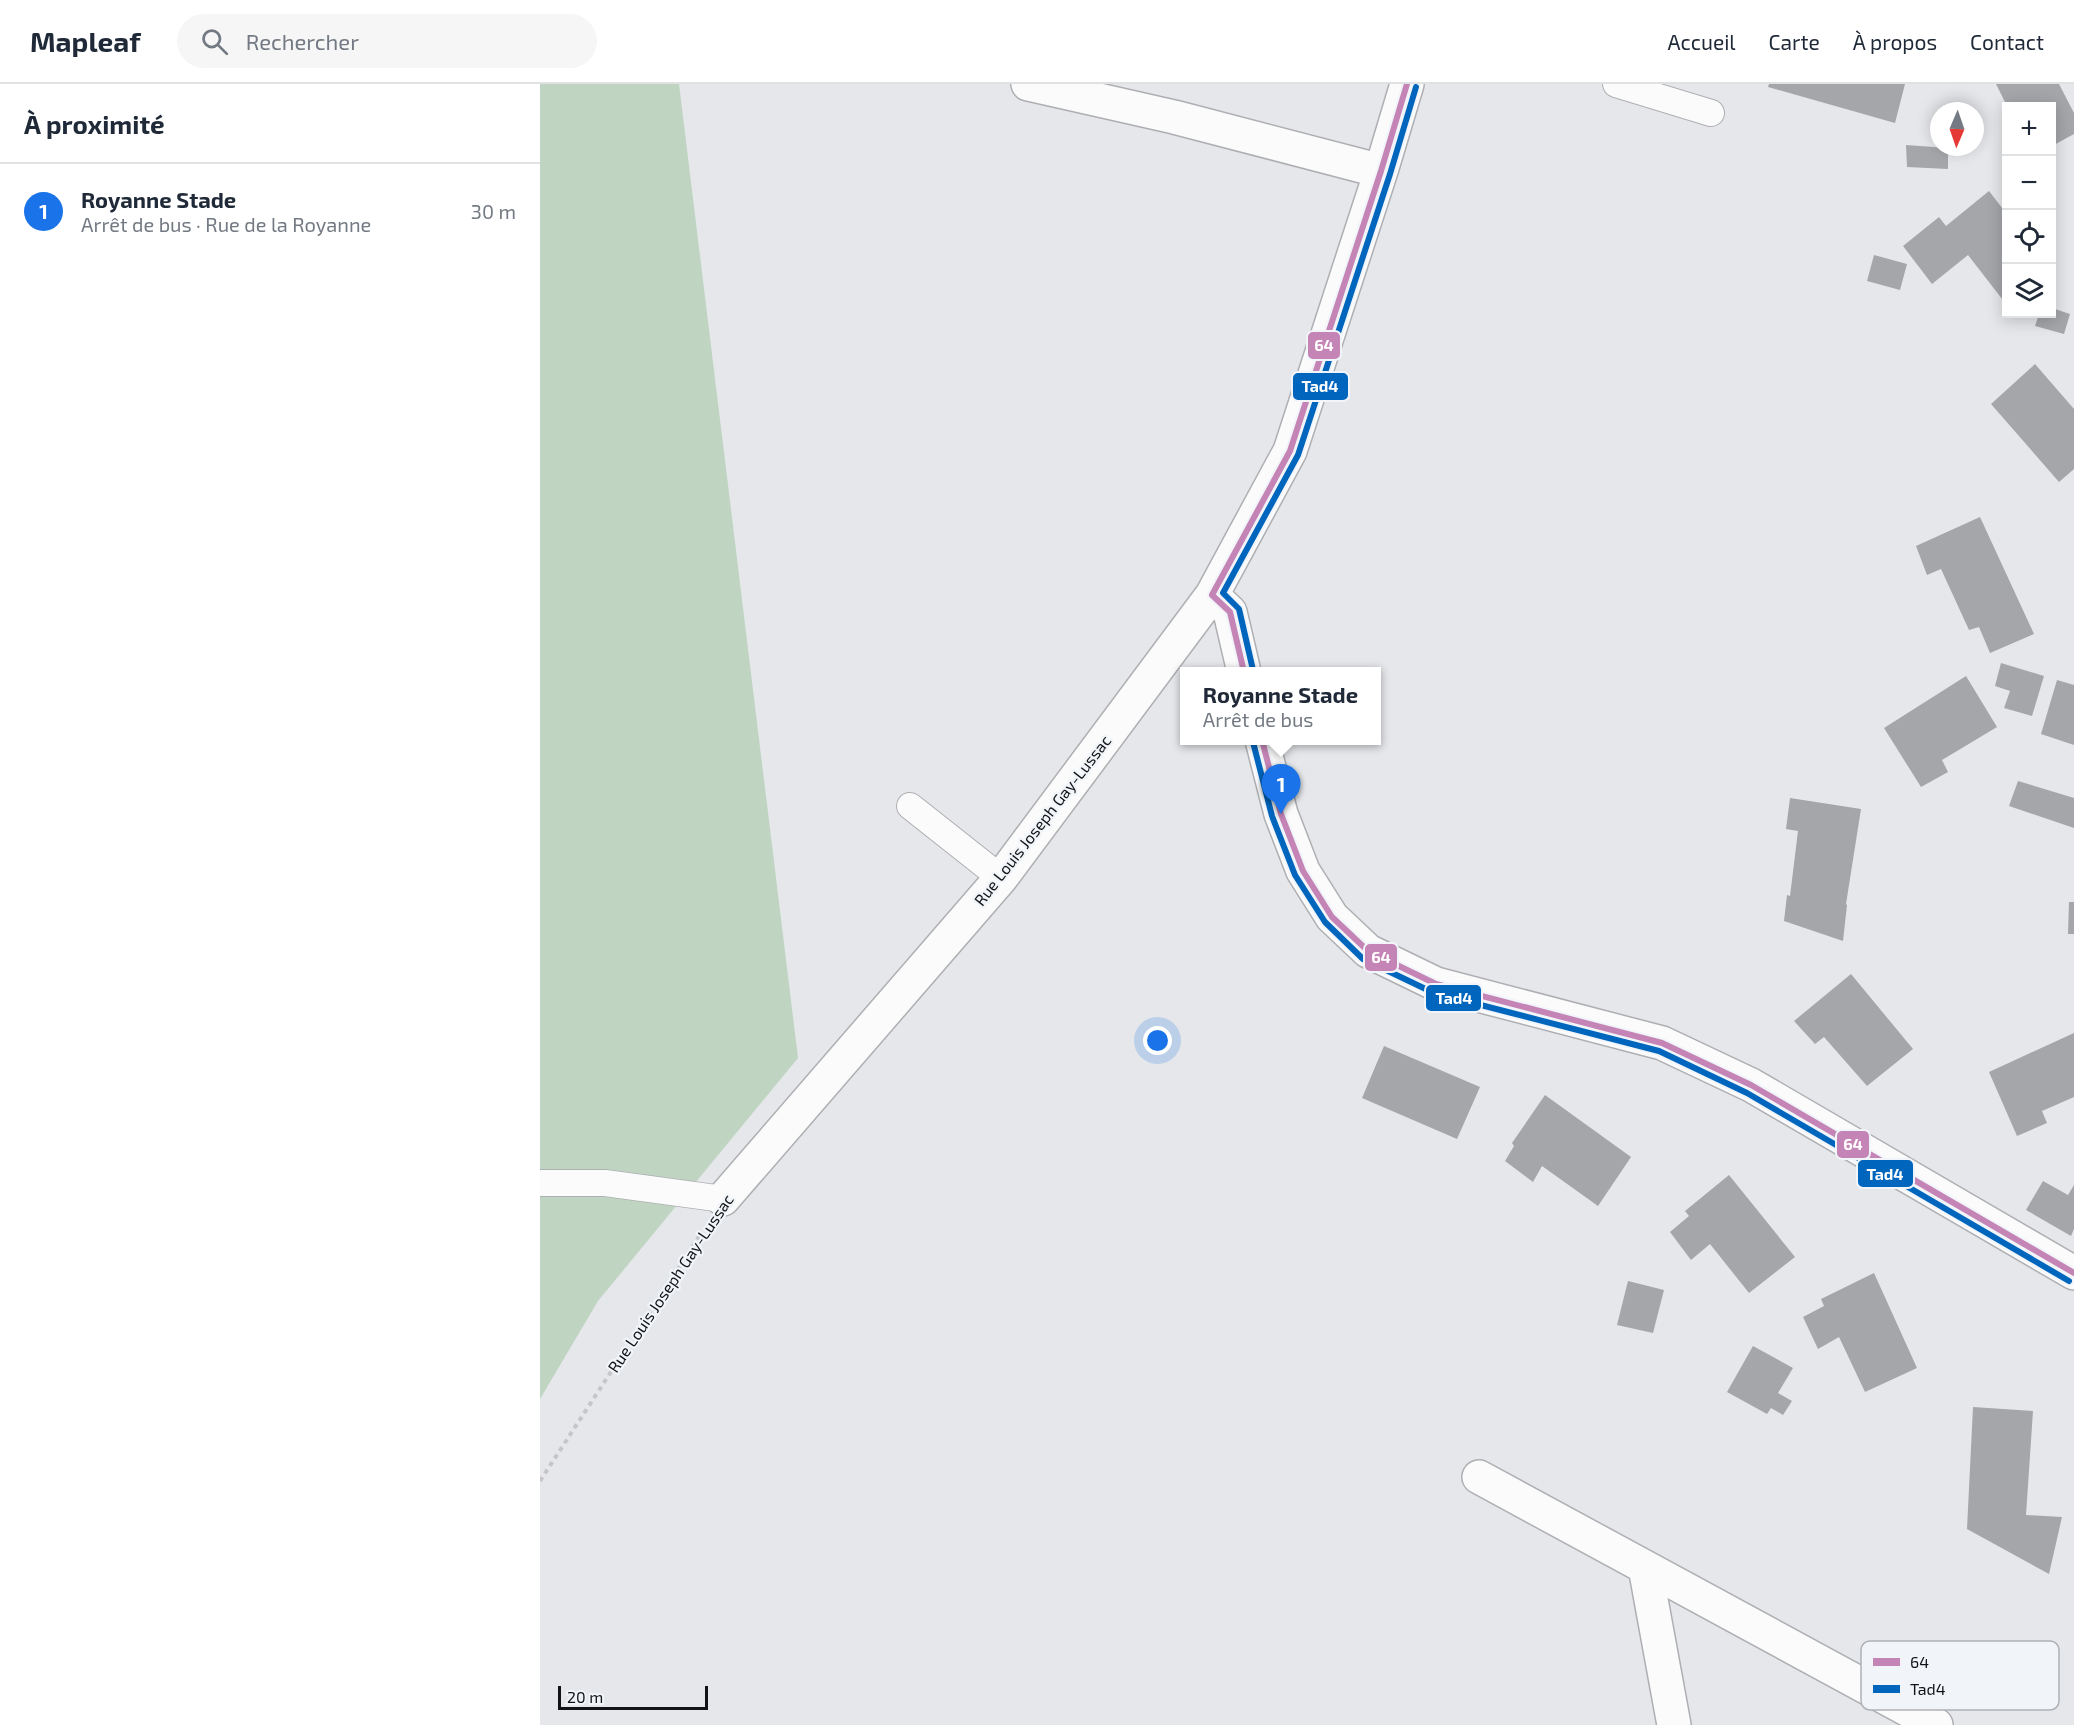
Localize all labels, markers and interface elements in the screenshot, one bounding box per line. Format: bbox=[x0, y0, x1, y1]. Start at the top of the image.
search box bbox=[177, 14, 597, 68]
text: Mapleaf bbox=[30, 24, 141, 58]
icon: search bbox=[198, 25, 231, 58]
text: Rechercher bbox=[246, 28, 359, 54]
text: Accueil bbox=[1667, 29, 1736, 54]
text: Carte bbox=[1769, 29, 1820, 54]
text: À propos bbox=[1853, 29, 1937, 54]
text: Contact bbox=[1970, 29, 2044, 54]
north arrow bbox=[1930, 102, 1984, 156]
map controls bbox=[2002, 102, 2056, 318]
button: + bbox=[2002, 102, 2056, 156]
text: À proximité bbox=[24, 108, 165, 139]
button: − bbox=[2002, 156, 2056, 210]
text: Royanne Stade bbox=[81, 186, 236, 212]
text: 1 bbox=[39, 199, 48, 223]
text: 30 m bbox=[471, 199, 516, 223]
button: locate bbox=[2002, 210, 2056, 264]
text: Arrêt de bus · Rue de la Royanne bbox=[81, 212, 371, 236]
button: layers bbox=[2002, 264, 2056, 318]
line badge: 64 bbox=[1307, 331, 1341, 360]
text: 64 bbox=[1314, 335, 1334, 354]
line badge: Tad4 bbox=[1292, 372, 1349, 401]
text: Tad4 bbox=[1301, 376, 1339, 395]
popup bbox=[1180, 667, 1381, 745]
text: Royanne Stade bbox=[1203, 681, 1358, 707]
text: Arrêt de bus bbox=[1203, 707, 1314, 731]
street label: Rue Louis Joseph Gay-Lussac bbox=[970, 731, 1115, 909]
pin: 1 bbox=[1262, 764, 1300, 814]
line badge: 64 bbox=[1364, 943, 1398, 972]
text: 64 bbox=[1371, 947, 1391, 966]
line badge: Tad4 bbox=[1425, 984, 1482, 1012]
text: Tad4 bbox=[1435, 988, 1473, 1007]
your location bbox=[1143, 1026, 1172, 1055]
line badge: 64 bbox=[1836, 1130, 1870, 1159]
text: 64 bbox=[1843, 1134, 1863, 1153]
line badge: Tad4 bbox=[1857, 1159, 1914, 1188]
text: Tad4 bbox=[1866, 1164, 1904, 1183]
street label: Rue Louis Joseph Gay-Lussac bbox=[603, 1190, 737, 1376]
legend bbox=[1861, 1641, 2059, 1710]
text: 64 bbox=[1910, 1652, 1929, 1671]
text: Tad4 bbox=[1910, 1679, 1946, 1698]
scale bar bbox=[558, 1683, 708, 1710]
text: 20 m bbox=[567, 1687, 603, 1706]

